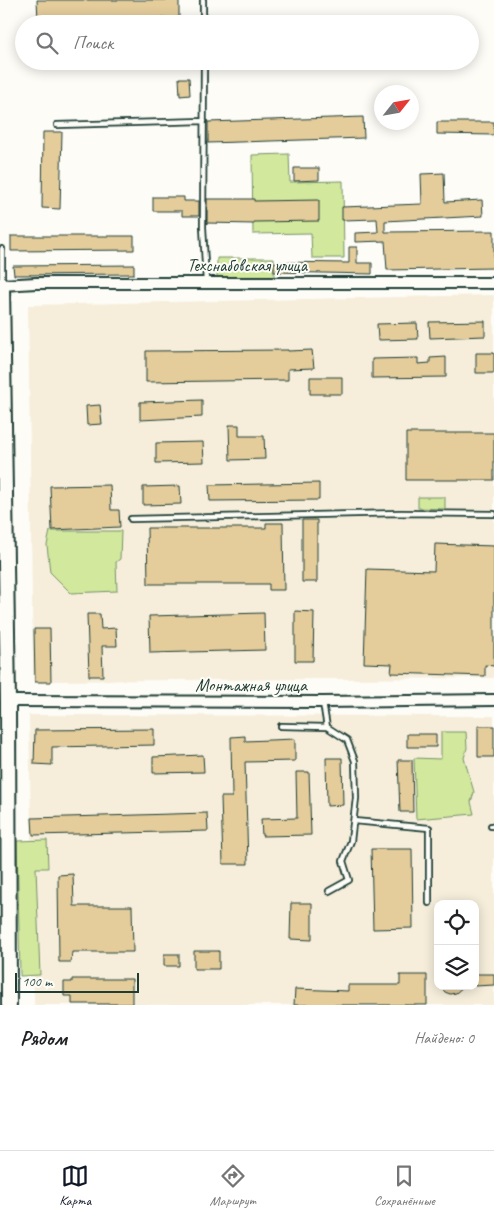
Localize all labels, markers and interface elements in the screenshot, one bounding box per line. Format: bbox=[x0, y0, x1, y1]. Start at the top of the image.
search box bbox=[15, 15, 479, 70]
icon: search bbox=[33, 29, 61, 57]
text: Поиск bbox=[73, 31, 113, 55]
north arrow bbox=[374, 85, 419, 130]
street label: Техснабовская улица bbox=[187, 254, 309, 276]
street label: Монтажная улица bbox=[195, 674, 308, 696]
map controls bbox=[434, 900, 479, 990]
button: locate bbox=[434, 900, 479, 945]
button: layers bbox=[434, 945, 479, 990]
scale bar bbox=[15, 970, 139, 993]
text: 100 m bbox=[22, 973, 52, 990]
text: Рядом bbox=[20, 1025, 67, 1051]
text: Найдено: 0 bbox=[414, 1028, 474, 1048]
tab: Карта bbox=[59, 1162, 91, 1209]
tab: Маршрут bbox=[210, 1162, 256, 1209]
tab: Сохранённые bbox=[374, 1162, 435, 1209]

